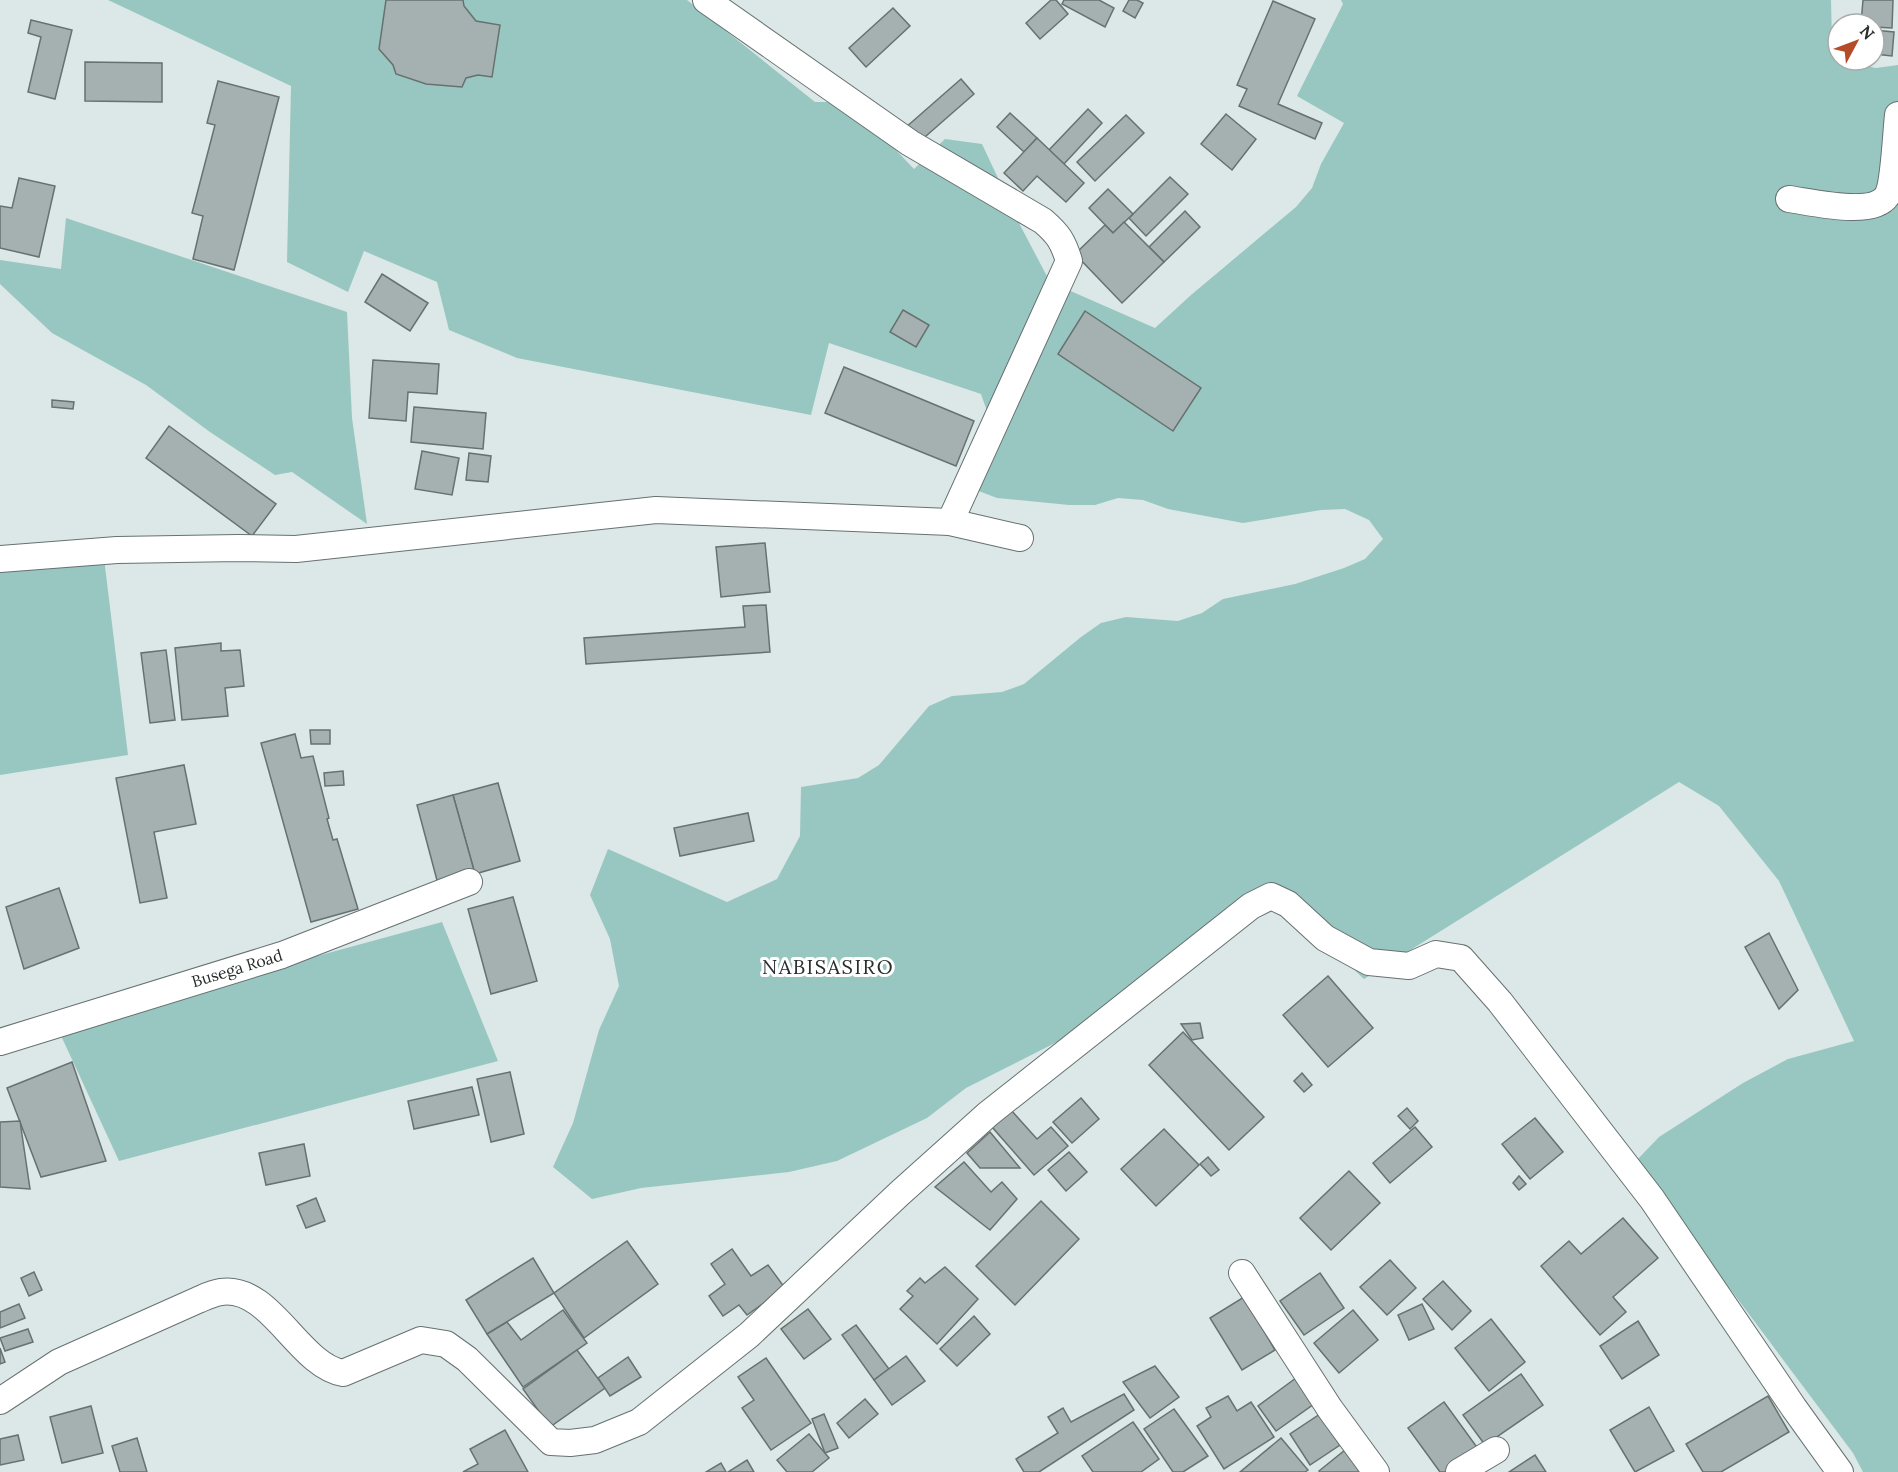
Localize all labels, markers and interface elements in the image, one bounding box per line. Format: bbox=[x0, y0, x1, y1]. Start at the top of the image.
north arrow bbox=[1826, 12, 1886, 72]
text: N bbox=[1856, 21, 1879, 43]
street label: Busega Road bbox=[189, 945, 285, 991]
district label: NABISASIRO bbox=[762, 954, 894, 979]

